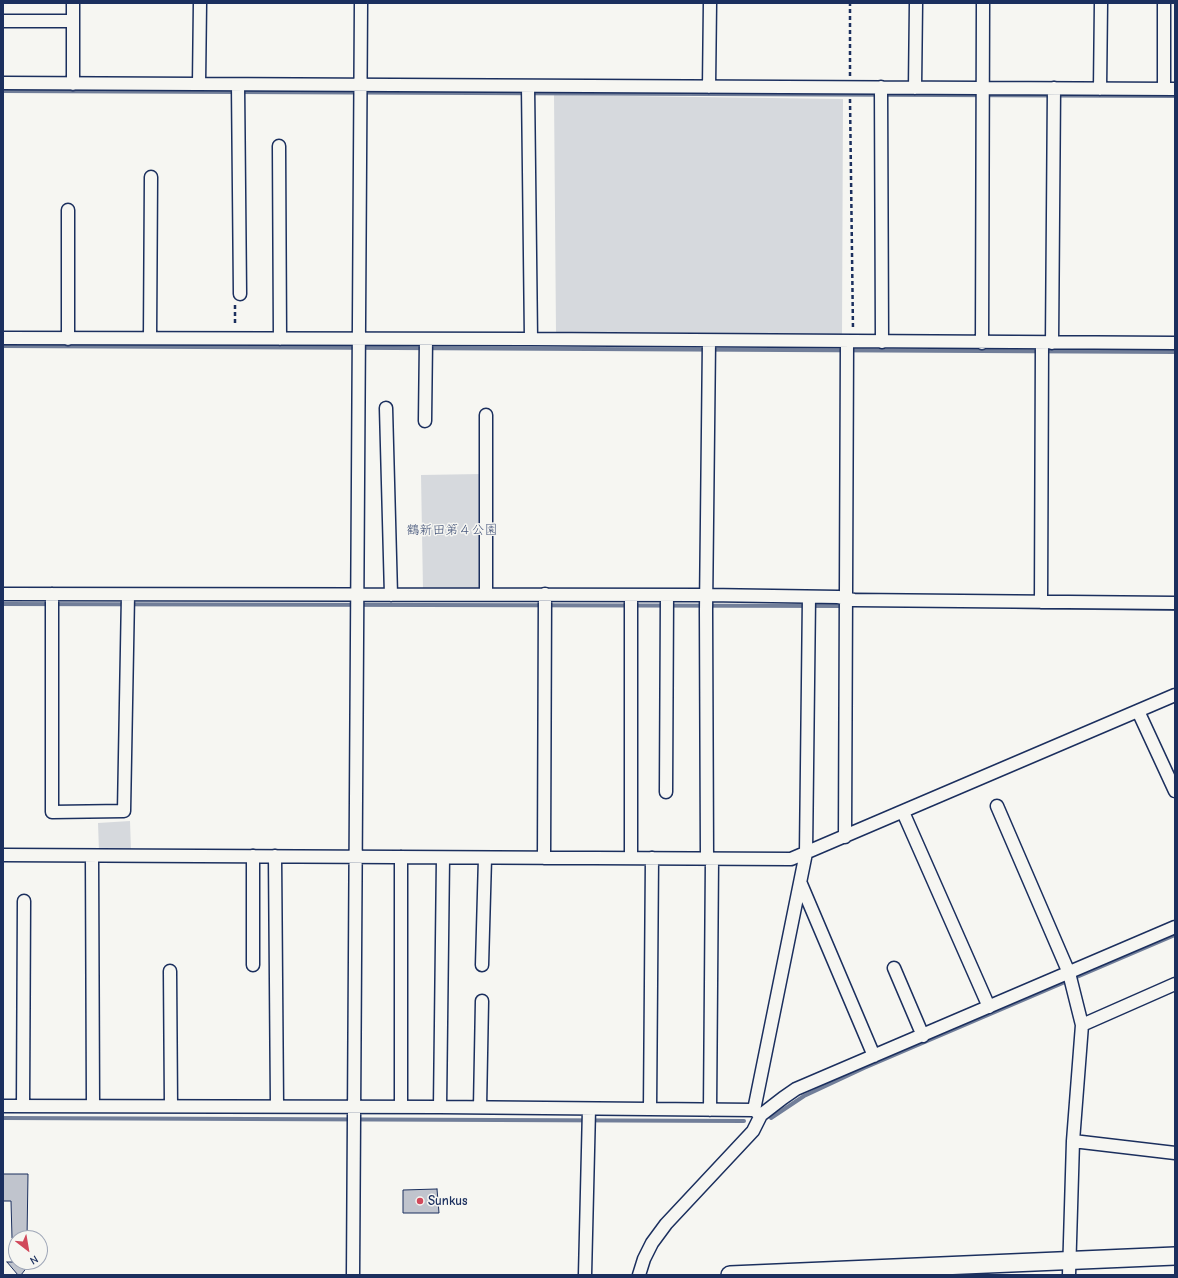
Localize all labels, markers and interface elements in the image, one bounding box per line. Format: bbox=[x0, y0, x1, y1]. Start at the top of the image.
park label: 鶴新田第４公園 bbox=[407, 522, 497, 538]
place label: Sunkus bbox=[428, 1193, 467, 1209]
marker: Sunkus bbox=[415, 1196, 425, 1206]
north arrow bbox=[8, 1230, 48, 1270]
text: N bbox=[27, 1252, 40, 1267]

